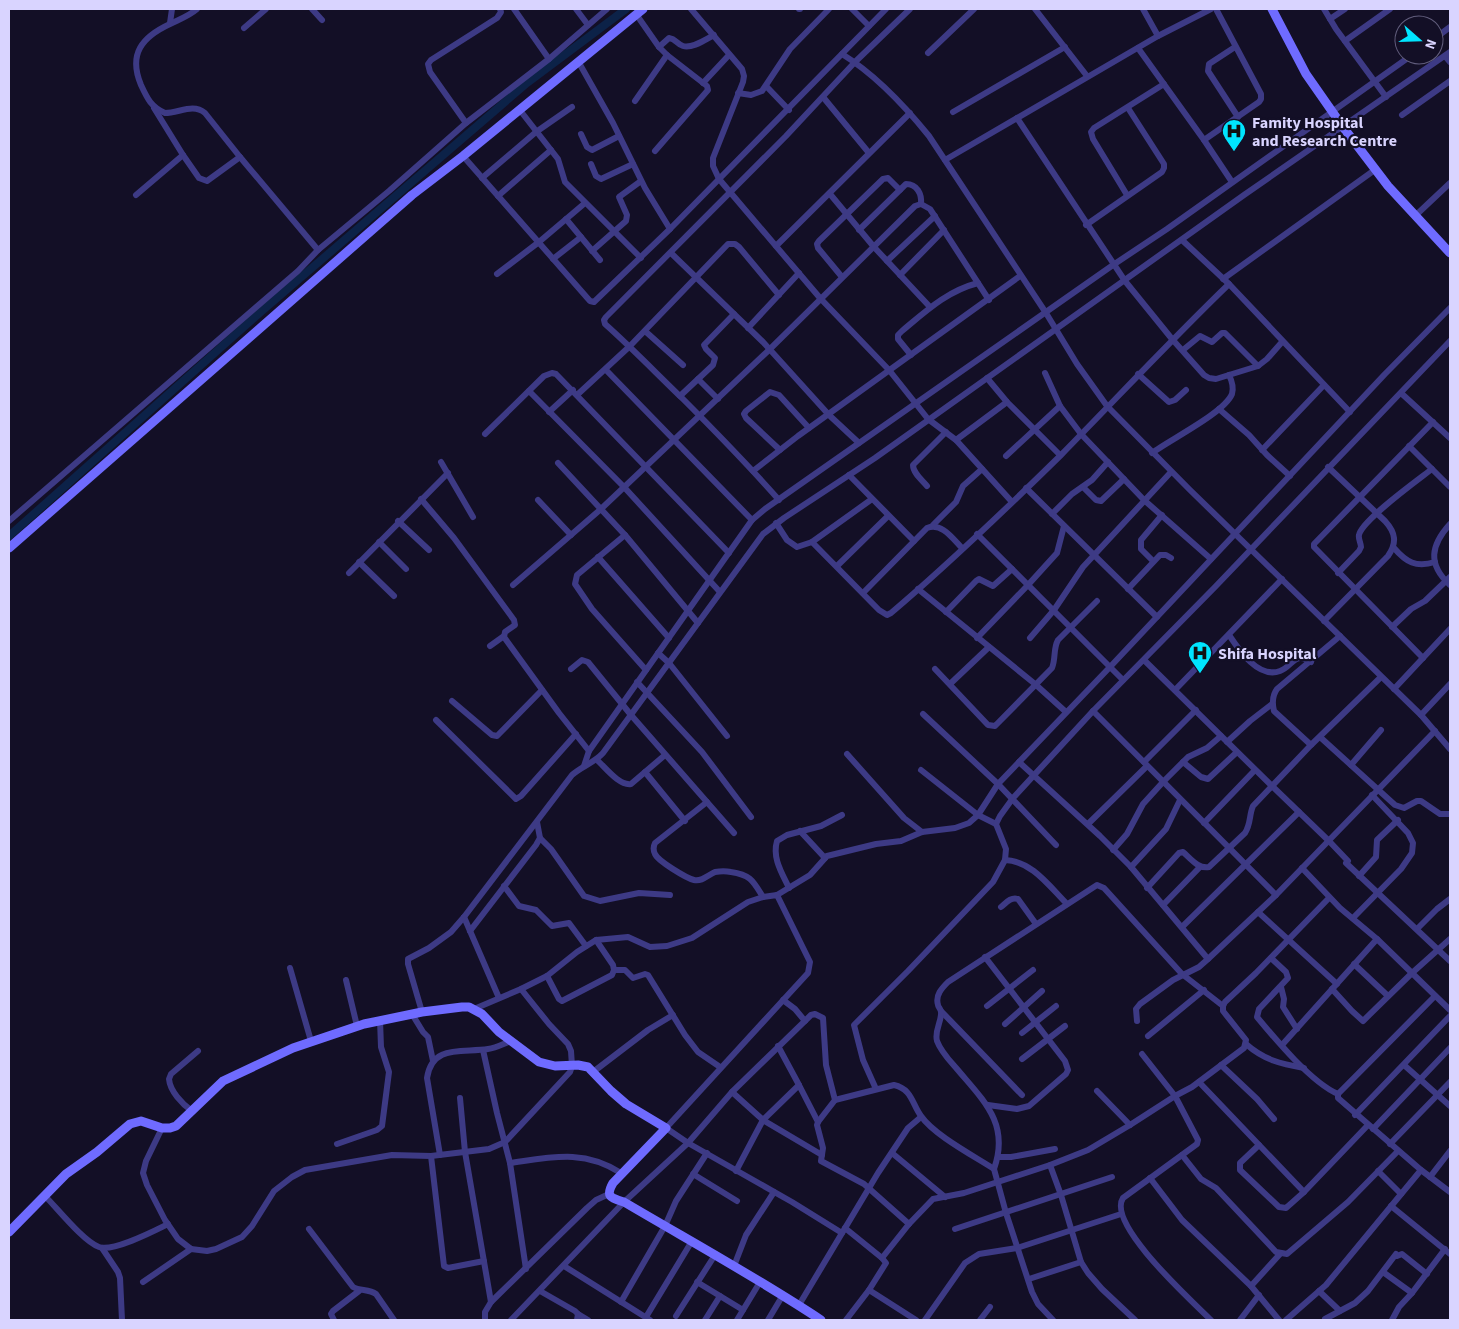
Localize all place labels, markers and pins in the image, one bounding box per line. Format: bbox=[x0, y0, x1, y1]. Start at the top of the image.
place label: Famity Hospital and Research Centre bbox=[1252, 112, 1397, 152]
hospital icon: Famity Hospital and Research Centre bbox=[1221, 118, 1247, 152]
hospital icon: Shifa Hospital bbox=[1187, 640, 1213, 674]
place label: Shifa Hospital bbox=[1218, 643, 1317, 665]

